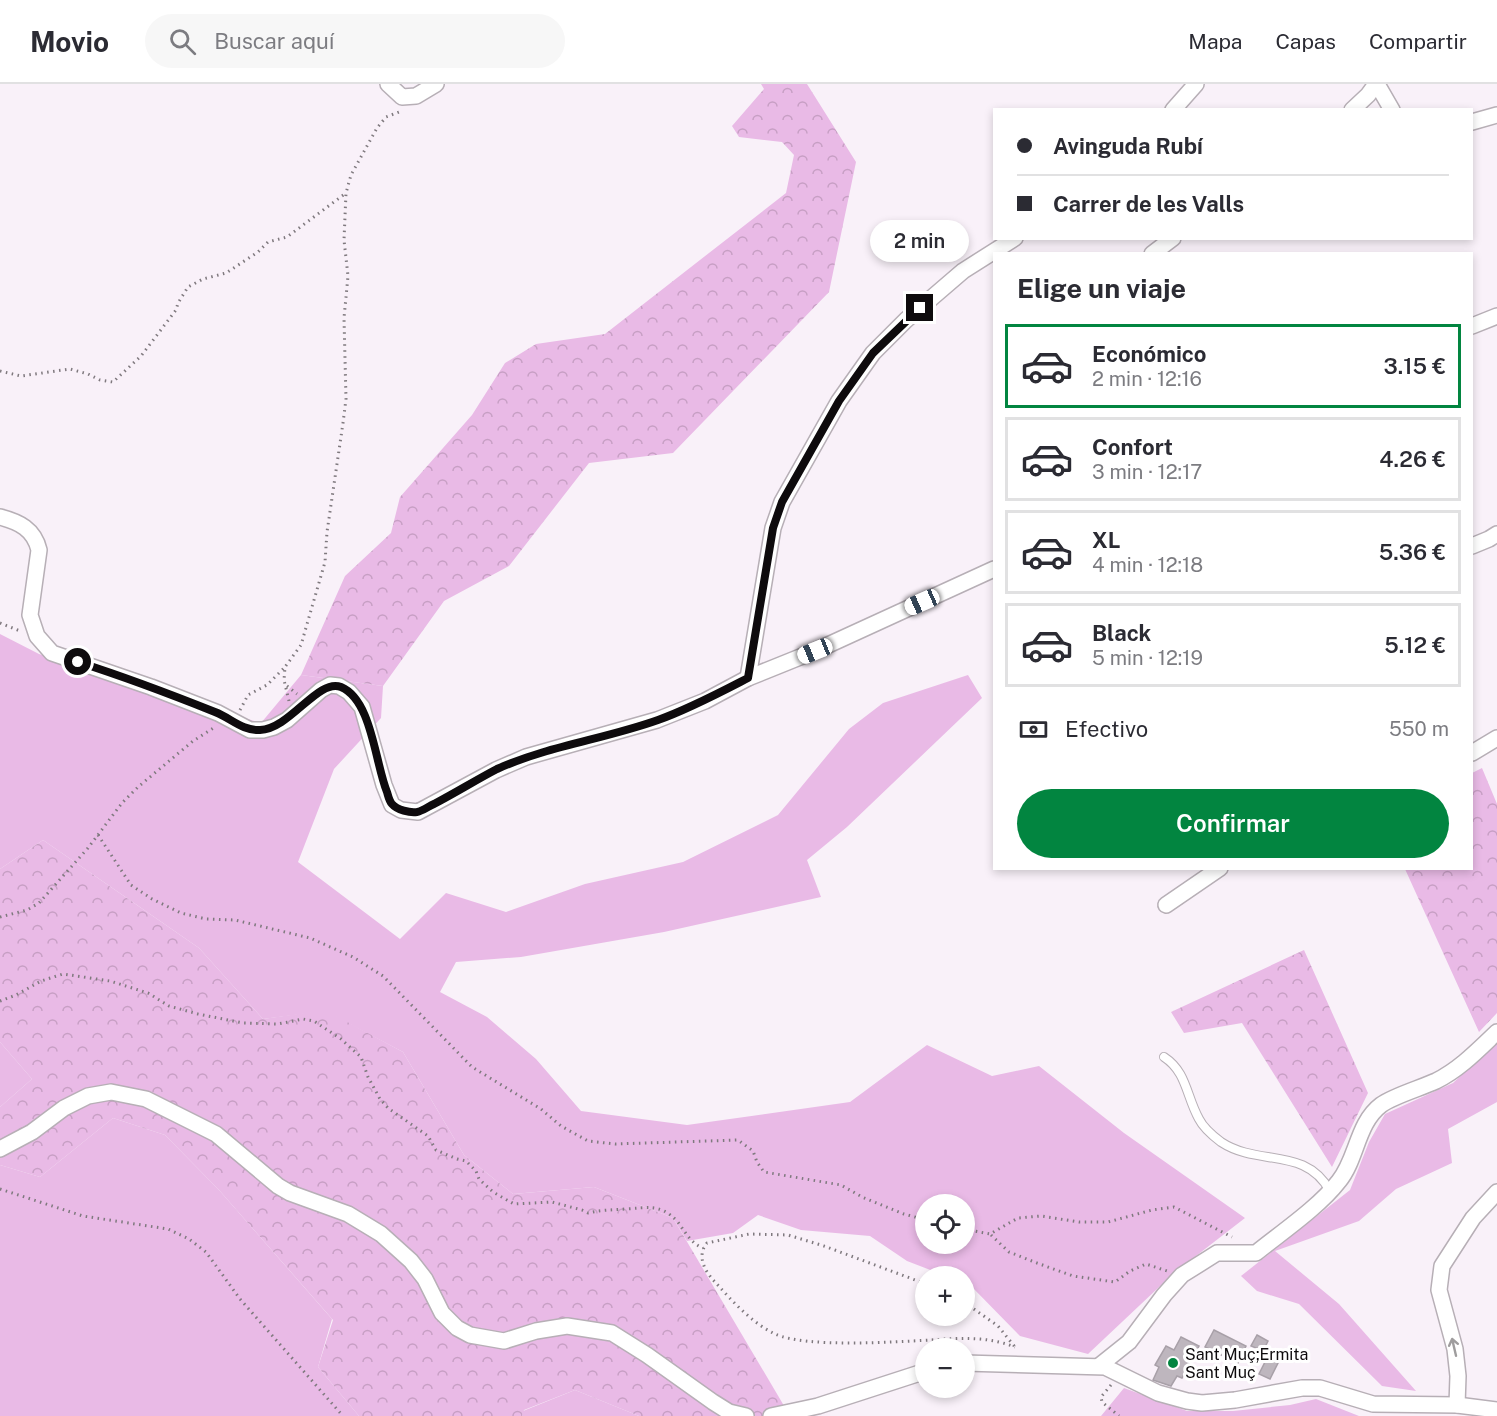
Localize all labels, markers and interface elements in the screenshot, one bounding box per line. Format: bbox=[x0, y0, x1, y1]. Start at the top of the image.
search box bbox=[145, 14, 565, 68]
text: Movio bbox=[30, 25, 109, 58]
icon: search bbox=[166, 25, 199, 58]
text: Buscar aquí bbox=[214, 28, 334, 54]
text: Mapa bbox=[1188, 29, 1242, 54]
text: Capas bbox=[1275, 29, 1336, 54]
text: Compartir bbox=[1369, 29, 1467, 54]
text: Avinguda Rubí bbox=[1053, 133, 1203, 159]
text: Carrer de les Valls bbox=[1053, 191, 1244, 217]
callout: 2 min bbox=[870, 221, 970, 263]
text: 2 min bbox=[894, 229, 945, 253]
text: Elige un viaje bbox=[1017, 272, 1186, 304]
route end bbox=[906, 294, 933, 321]
icon: car bbox=[1020, 339, 1074, 393]
text: Económico bbox=[1092, 341, 1207, 367]
text: 3.15 € bbox=[1384, 353, 1446, 379]
text: 2 min · 12:16 bbox=[1092, 367, 1202, 391]
icon: car bbox=[1020, 432, 1074, 486]
text: Confort bbox=[1092, 434, 1173, 460]
text: 4.26 € bbox=[1379, 446, 1446, 472]
text: 3 min · 12:17 bbox=[1092, 460, 1202, 484]
icon: car bbox=[1020, 525, 1074, 579]
text: XL bbox=[1092, 527, 1120, 553]
text: 5.36 € bbox=[1379, 539, 1446, 565]
text: 4 min · 12:18 bbox=[1092, 553, 1203, 577]
car bbox=[902, 586, 942, 618]
icon: car bbox=[1020, 618, 1074, 672]
text: Black bbox=[1092, 620, 1151, 646]
text: 5.12 € bbox=[1384, 632, 1446, 658]
car bbox=[795, 636, 835, 666]
text: 5 min · 12:19 bbox=[1092, 646, 1203, 670]
route start bbox=[64, 648, 91, 675]
icon: cash bbox=[1017, 713, 1050, 746]
text: Efectivo bbox=[1065, 716, 1148, 742]
text: 550 m bbox=[1389, 717, 1449, 741]
button: Confirmar bbox=[1017, 789, 1449, 858]
map controls bbox=[915, 1194, 975, 1398]
button: locate bbox=[915, 1194, 975, 1254]
button: + bbox=[915, 1266, 975, 1326]
one-way arrow bbox=[1447, 1337, 1459, 1356]
button: − bbox=[915, 1338, 975, 1398]
place label: Sant Muç;Ermita Sant Muç bbox=[1185, 1345, 1308, 1382]
marker: Sant Muç;Ermita Sant Muç bbox=[1166, 1356, 1180, 1370]

